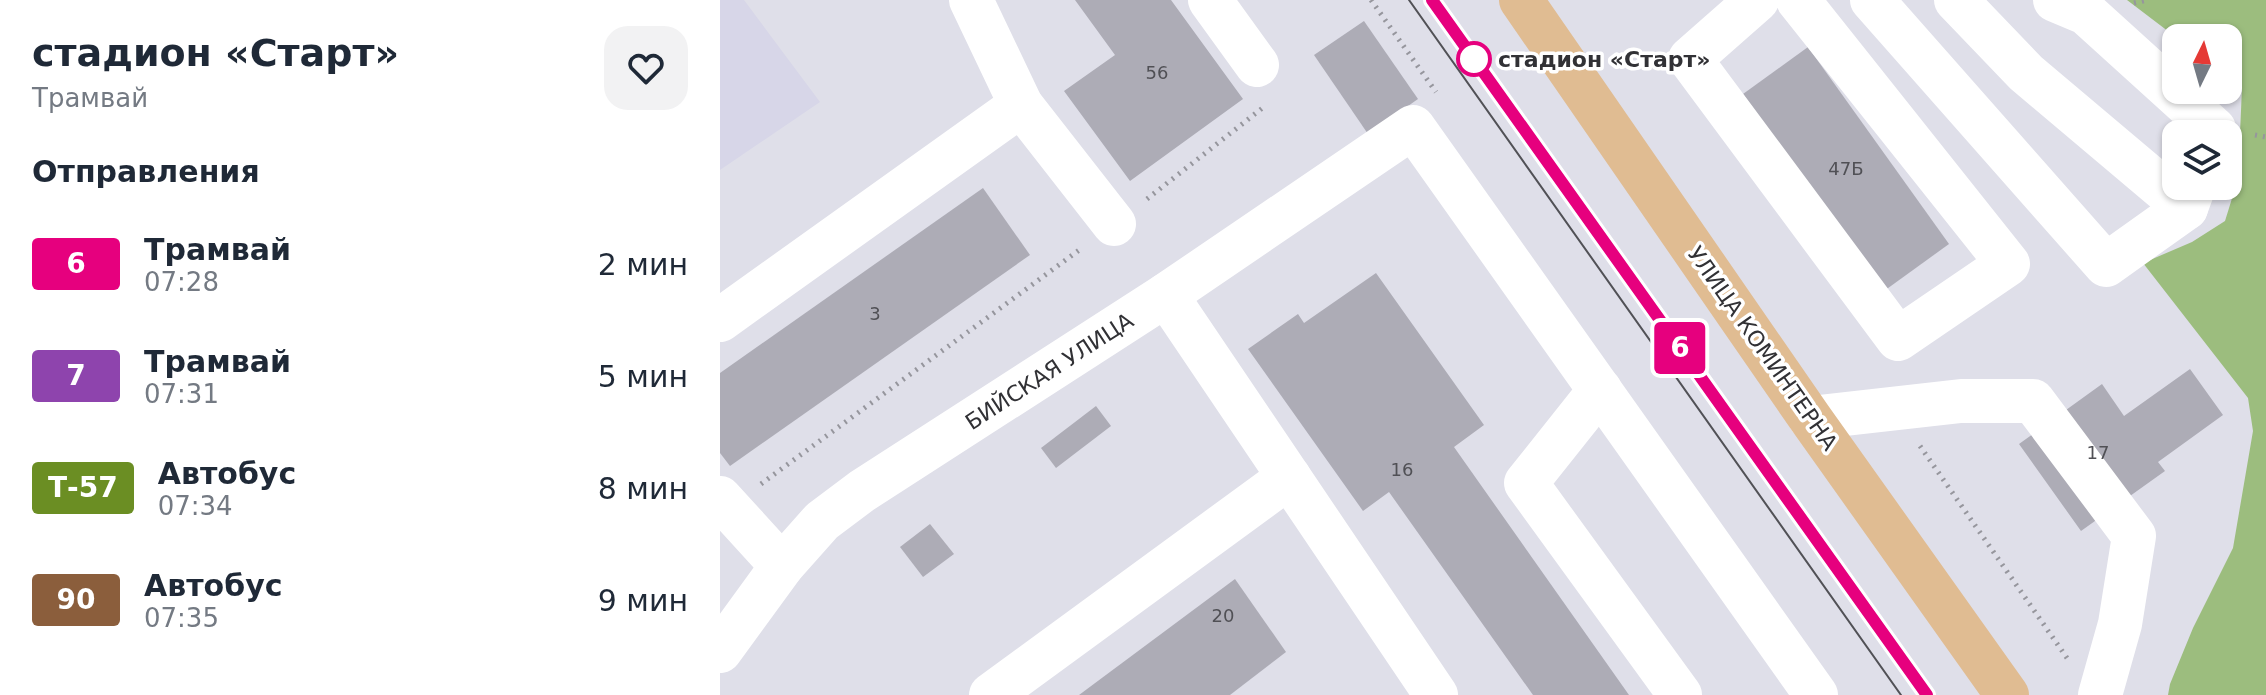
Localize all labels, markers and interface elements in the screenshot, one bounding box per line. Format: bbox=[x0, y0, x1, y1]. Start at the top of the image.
north arrow bbox=[2162, 24, 2242, 104]
map controls bbox=[2162, 24, 2242, 200]
button: heart bbox=[604, 26, 688, 110]
text: стадион «Старт» bbox=[32, 31, 399, 75]
marker: стадион «Старт» bbox=[1457, 42, 1491, 76]
place label: стадион «Старт» bbox=[1498, 47, 1710, 72]
house number: 56 bbox=[1146, 62, 1168, 83]
text: Трамвай bbox=[32, 83, 148, 113]
button: layers bbox=[2162, 120, 2242, 200]
text: Отправления bbox=[32, 154, 260, 189]
house number: 47Б bbox=[1828, 158, 1864, 179]
text: Трамвай bbox=[144, 232, 291, 267]
street label: УЛИЦА КОМИНТЕРНА bbox=[1683, 242, 1842, 455]
text: 6 bbox=[66, 247, 86, 280]
text: 2 мин bbox=[598, 247, 688, 282]
text: 07:28 bbox=[144, 267, 219, 297]
house number: 3 bbox=[869, 303, 881, 324]
street label: БИЙСКАЯ УЛИЦА bbox=[961, 308, 1138, 435]
line badge: 6 bbox=[1654, 322, 1706, 374]
text: 6 bbox=[1670, 331, 1690, 364]
text: Трамвай bbox=[144, 344, 291, 379]
text: 7 bbox=[66, 359, 86, 392]
text: 5 мин bbox=[598, 359, 688, 394]
text: 07:31 bbox=[144, 379, 219, 409]
house number: 17 bbox=[2087, 442, 2109, 463]
text: Автобус bbox=[158, 456, 296, 491]
house number: 16 bbox=[1391, 459, 1413, 480]
text: Т-57 bbox=[48, 471, 118, 504]
text: 8 мин bbox=[598, 471, 688, 506]
text: 07:34 bbox=[158, 491, 233, 521]
text: Автобус bbox=[144, 568, 283, 603]
text: 90 bbox=[57, 583, 95, 616]
text: 9 мин bbox=[598, 583, 688, 618]
text: 07:35 bbox=[144, 603, 219, 633]
house number: 20 bbox=[1212, 605, 1234, 626]

